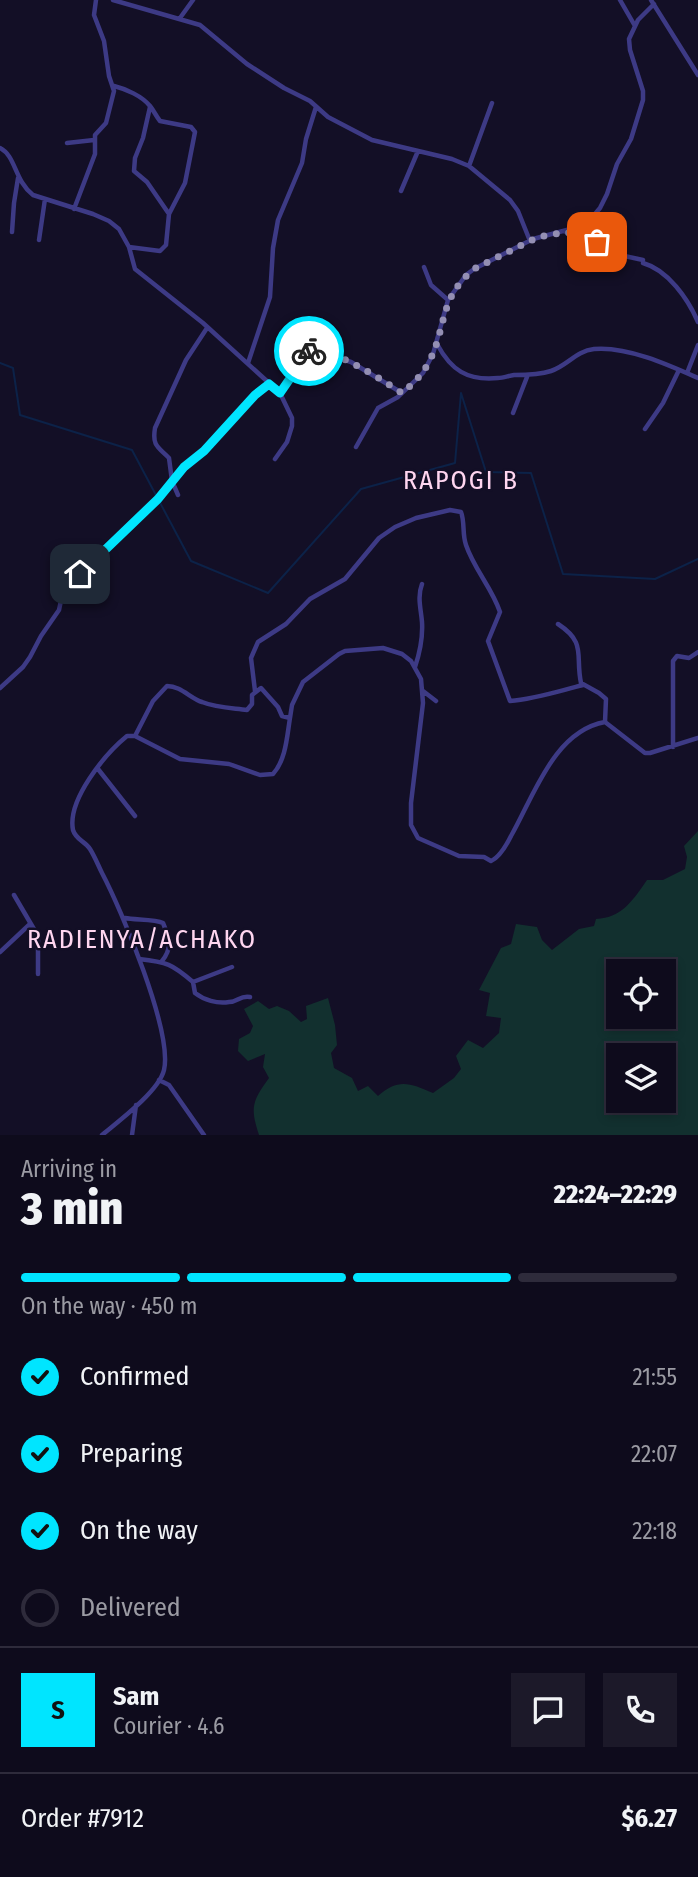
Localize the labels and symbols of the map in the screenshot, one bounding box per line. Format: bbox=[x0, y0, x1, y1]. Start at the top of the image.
pin bbox=[567, 212, 627, 272]
courier bbox=[274, 316, 344, 386]
district label: RAPOGI B bbox=[403, 465, 519, 496]
pin bbox=[50, 544, 110, 604]
district label: RADIENYA/ACHAKO bbox=[27, 924, 257, 955]

